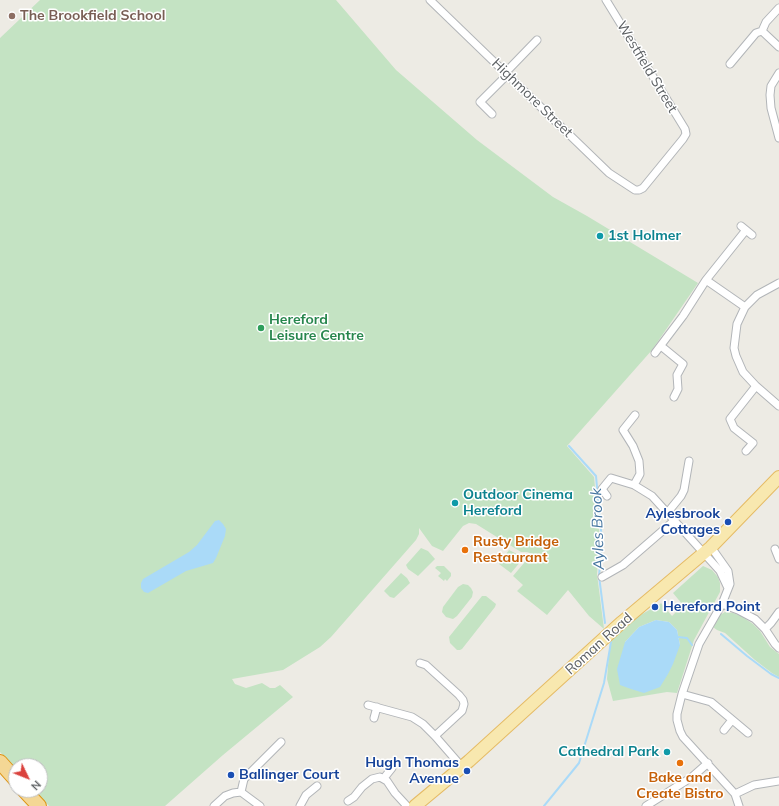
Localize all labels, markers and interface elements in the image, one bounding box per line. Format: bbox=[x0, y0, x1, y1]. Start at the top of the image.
place label: The Brookfield School bbox=[20, 8, 165, 24]
marker: The Brookfield School bbox=[7, 11, 17, 21]
street label: Westfield Street bbox=[613, 18, 681, 116]
street label: Highmore Street bbox=[488, 55, 576, 141]
place label: 1st Holmer bbox=[608, 228, 681, 244]
marker: 1st Holmer bbox=[595, 231, 605, 241]
place label: Hereford Leisure Centre bbox=[269, 312, 364, 344]
marker: Hereford Leisure Centre bbox=[256, 323, 266, 333]
place label: Outdoor Cinema Hereford bbox=[463, 487, 573, 520]
water label: Ayles Brook bbox=[588, 488, 608, 570]
marker: Outdoor Cinema Hereford bbox=[450, 498, 460, 508]
place label: Aylesbrook Cottages bbox=[646, 506, 720, 538]
marker: Aylesbrook Cottages bbox=[723, 517, 733, 527]
place label: Rusty Bridge Restaurant bbox=[473, 534, 559, 566]
marker: Rusty Bridge Restaurant bbox=[460, 545, 470, 555]
place label: Hereford Point bbox=[663, 599, 760, 615]
marker: Hereford Point bbox=[650, 602, 660, 612]
street label: Roman Road bbox=[562, 610, 636, 678]
place label: Cathedral Park bbox=[558, 744, 659, 760]
marker: Cathedral Park bbox=[662, 747, 672, 757]
place label: Hugh Thomas Avenue bbox=[365, 755, 459, 788]
north arrow bbox=[8, 758, 48, 798]
marker: Bake and Create Bistro bbox=[675, 758, 685, 768]
marker: Hugh Thomas Avenue bbox=[462, 766, 472, 776]
place label: Ballinger Court bbox=[239, 767, 339, 783]
marker: Ballinger Court bbox=[226, 770, 236, 780]
place label: Bake and Create Bistro bbox=[636, 770, 724, 802]
text: N bbox=[28, 778, 44, 793]

